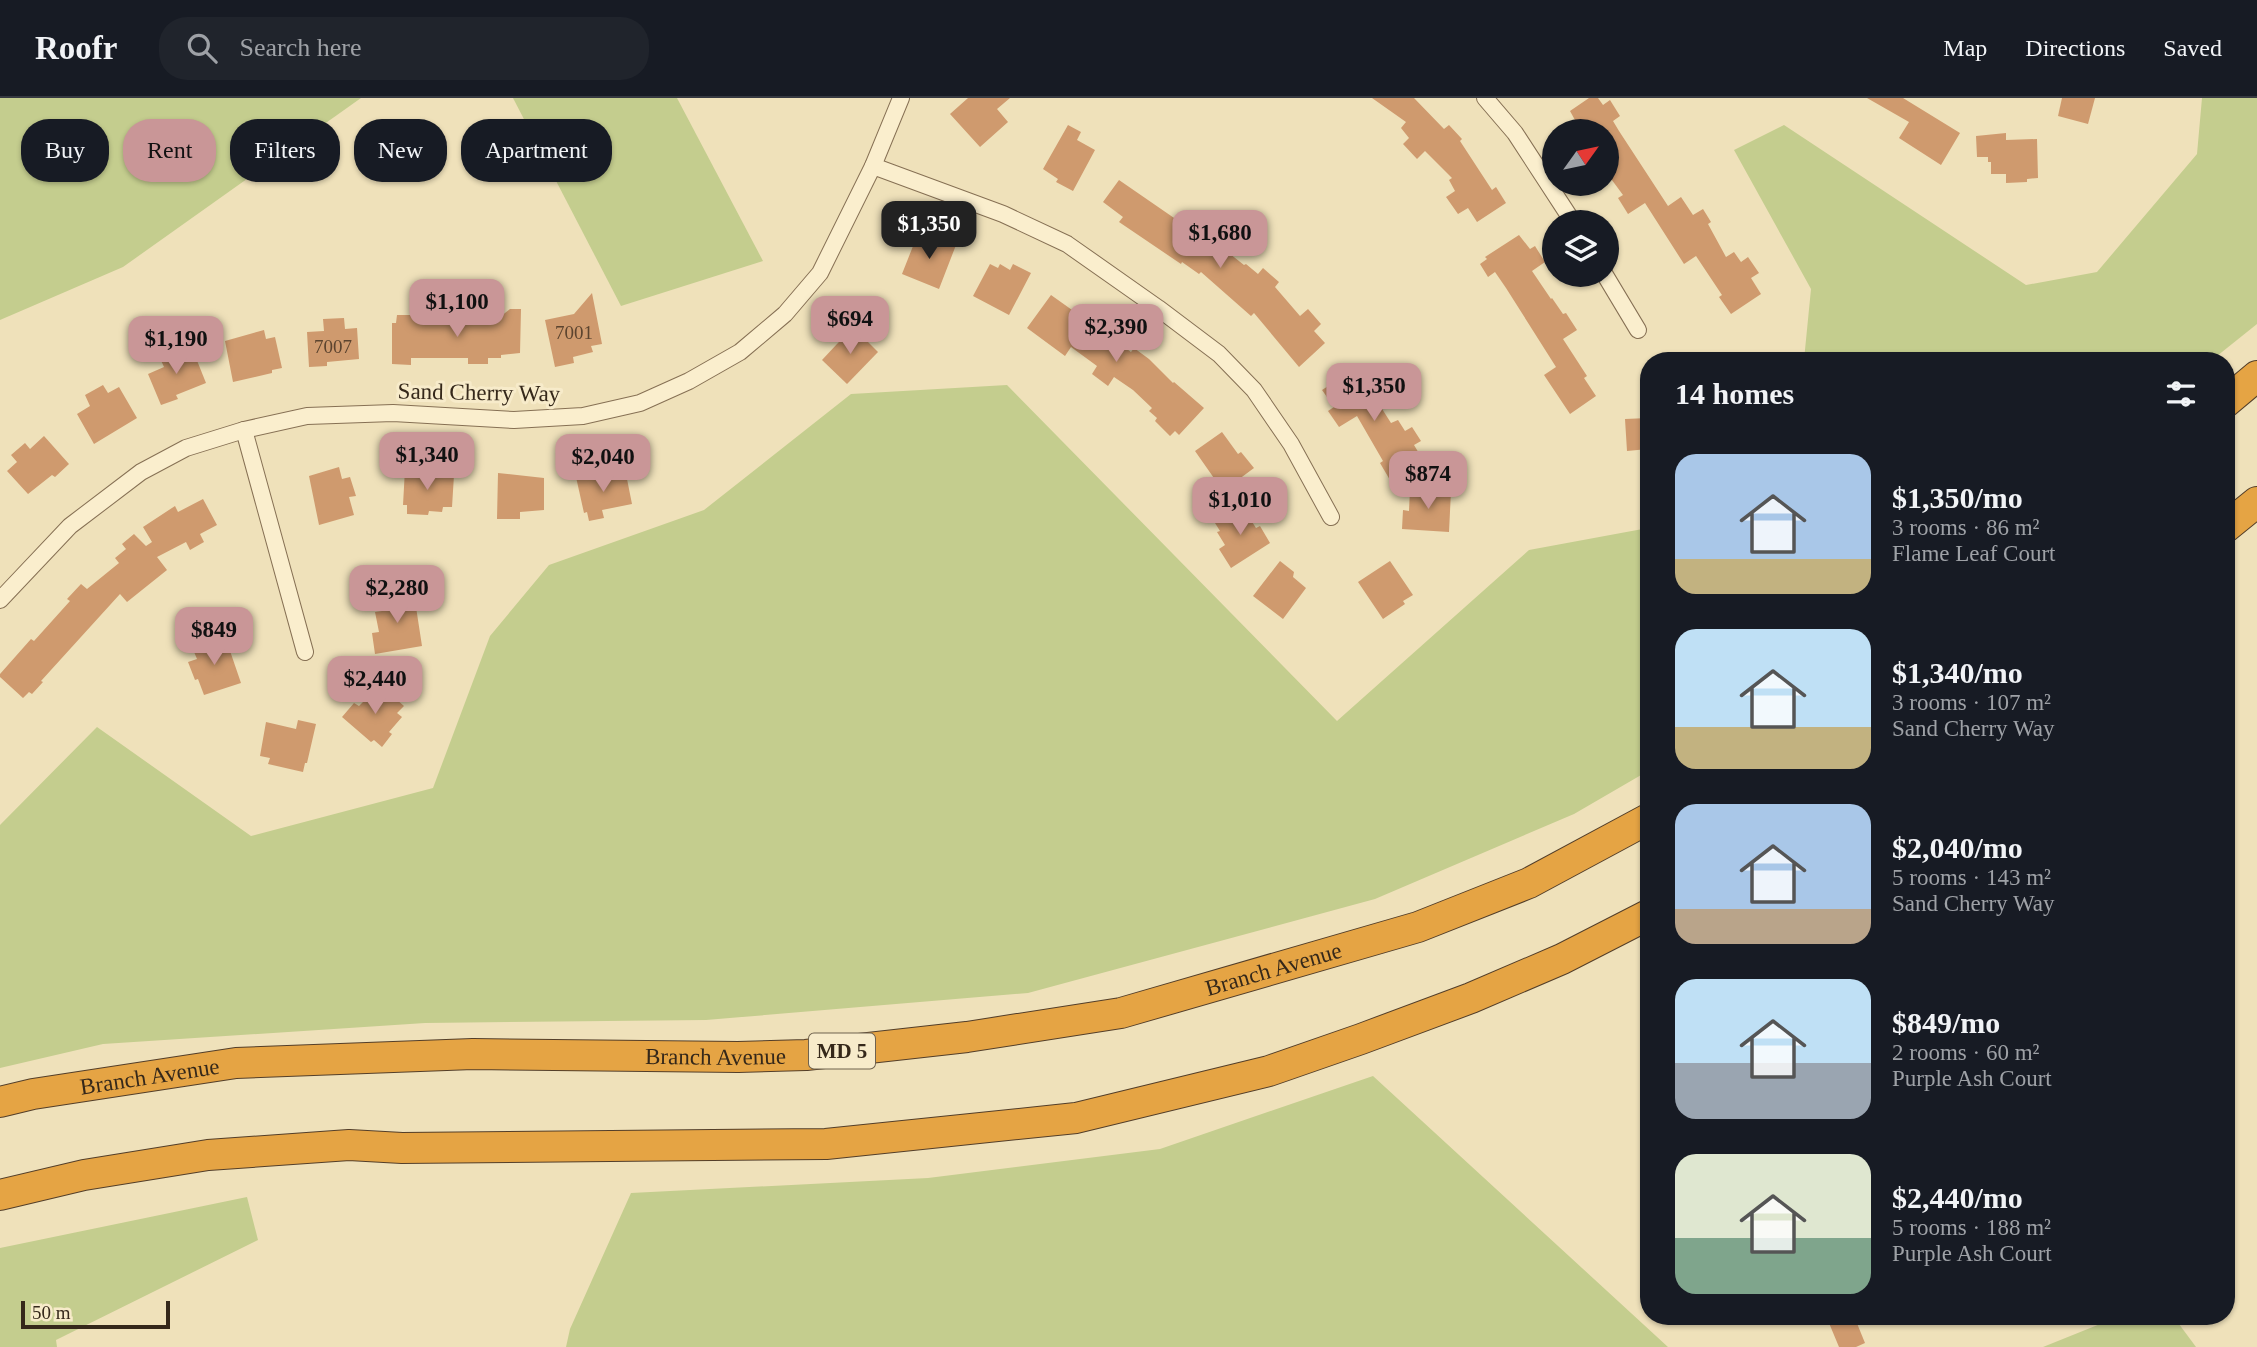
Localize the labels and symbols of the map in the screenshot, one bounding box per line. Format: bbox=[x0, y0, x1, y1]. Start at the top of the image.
north arrow bbox=[1542, 119, 1619, 196]
pin: $1,350 bbox=[872, 202, 986, 261]
pin: $1,680 bbox=[1163, 211, 1277, 270]
pin: $1,100 bbox=[400, 280, 514, 339]
pin: $694 bbox=[809, 296, 891, 356]
pin: $2,390 bbox=[1059, 304, 1173, 364]
pin: $1,190 bbox=[119, 316, 233, 376]
house number: 7001 bbox=[555, 322, 593, 343]
house number: 7007 bbox=[314, 336, 352, 357]
pin: $1,350 bbox=[1317, 364, 1431, 423]
street label: Sand Cherry Way bbox=[398, 379, 561, 406]
pin: $1,340 bbox=[370, 432, 484, 492]
pin: $2,040 bbox=[546, 434, 660, 494]
pin: $874 bbox=[1387, 452, 1469, 511]
pin: $1,010 bbox=[1183, 478, 1297, 537]
pin: $2,280 bbox=[340, 566, 454, 625]
pin: $849 bbox=[173, 608, 255, 667]
pin: $2,440 bbox=[318, 656, 432, 716]
street label: Branch Avenue bbox=[1202, 938, 1345, 1001]
road number: MD 5 bbox=[809, 1034, 875, 1068]
street label: Branch Avenue bbox=[645, 1044, 786, 1070]
street label: Branch Avenue bbox=[78, 1054, 221, 1100]
scale bar bbox=[21, 1298, 170, 1330]

